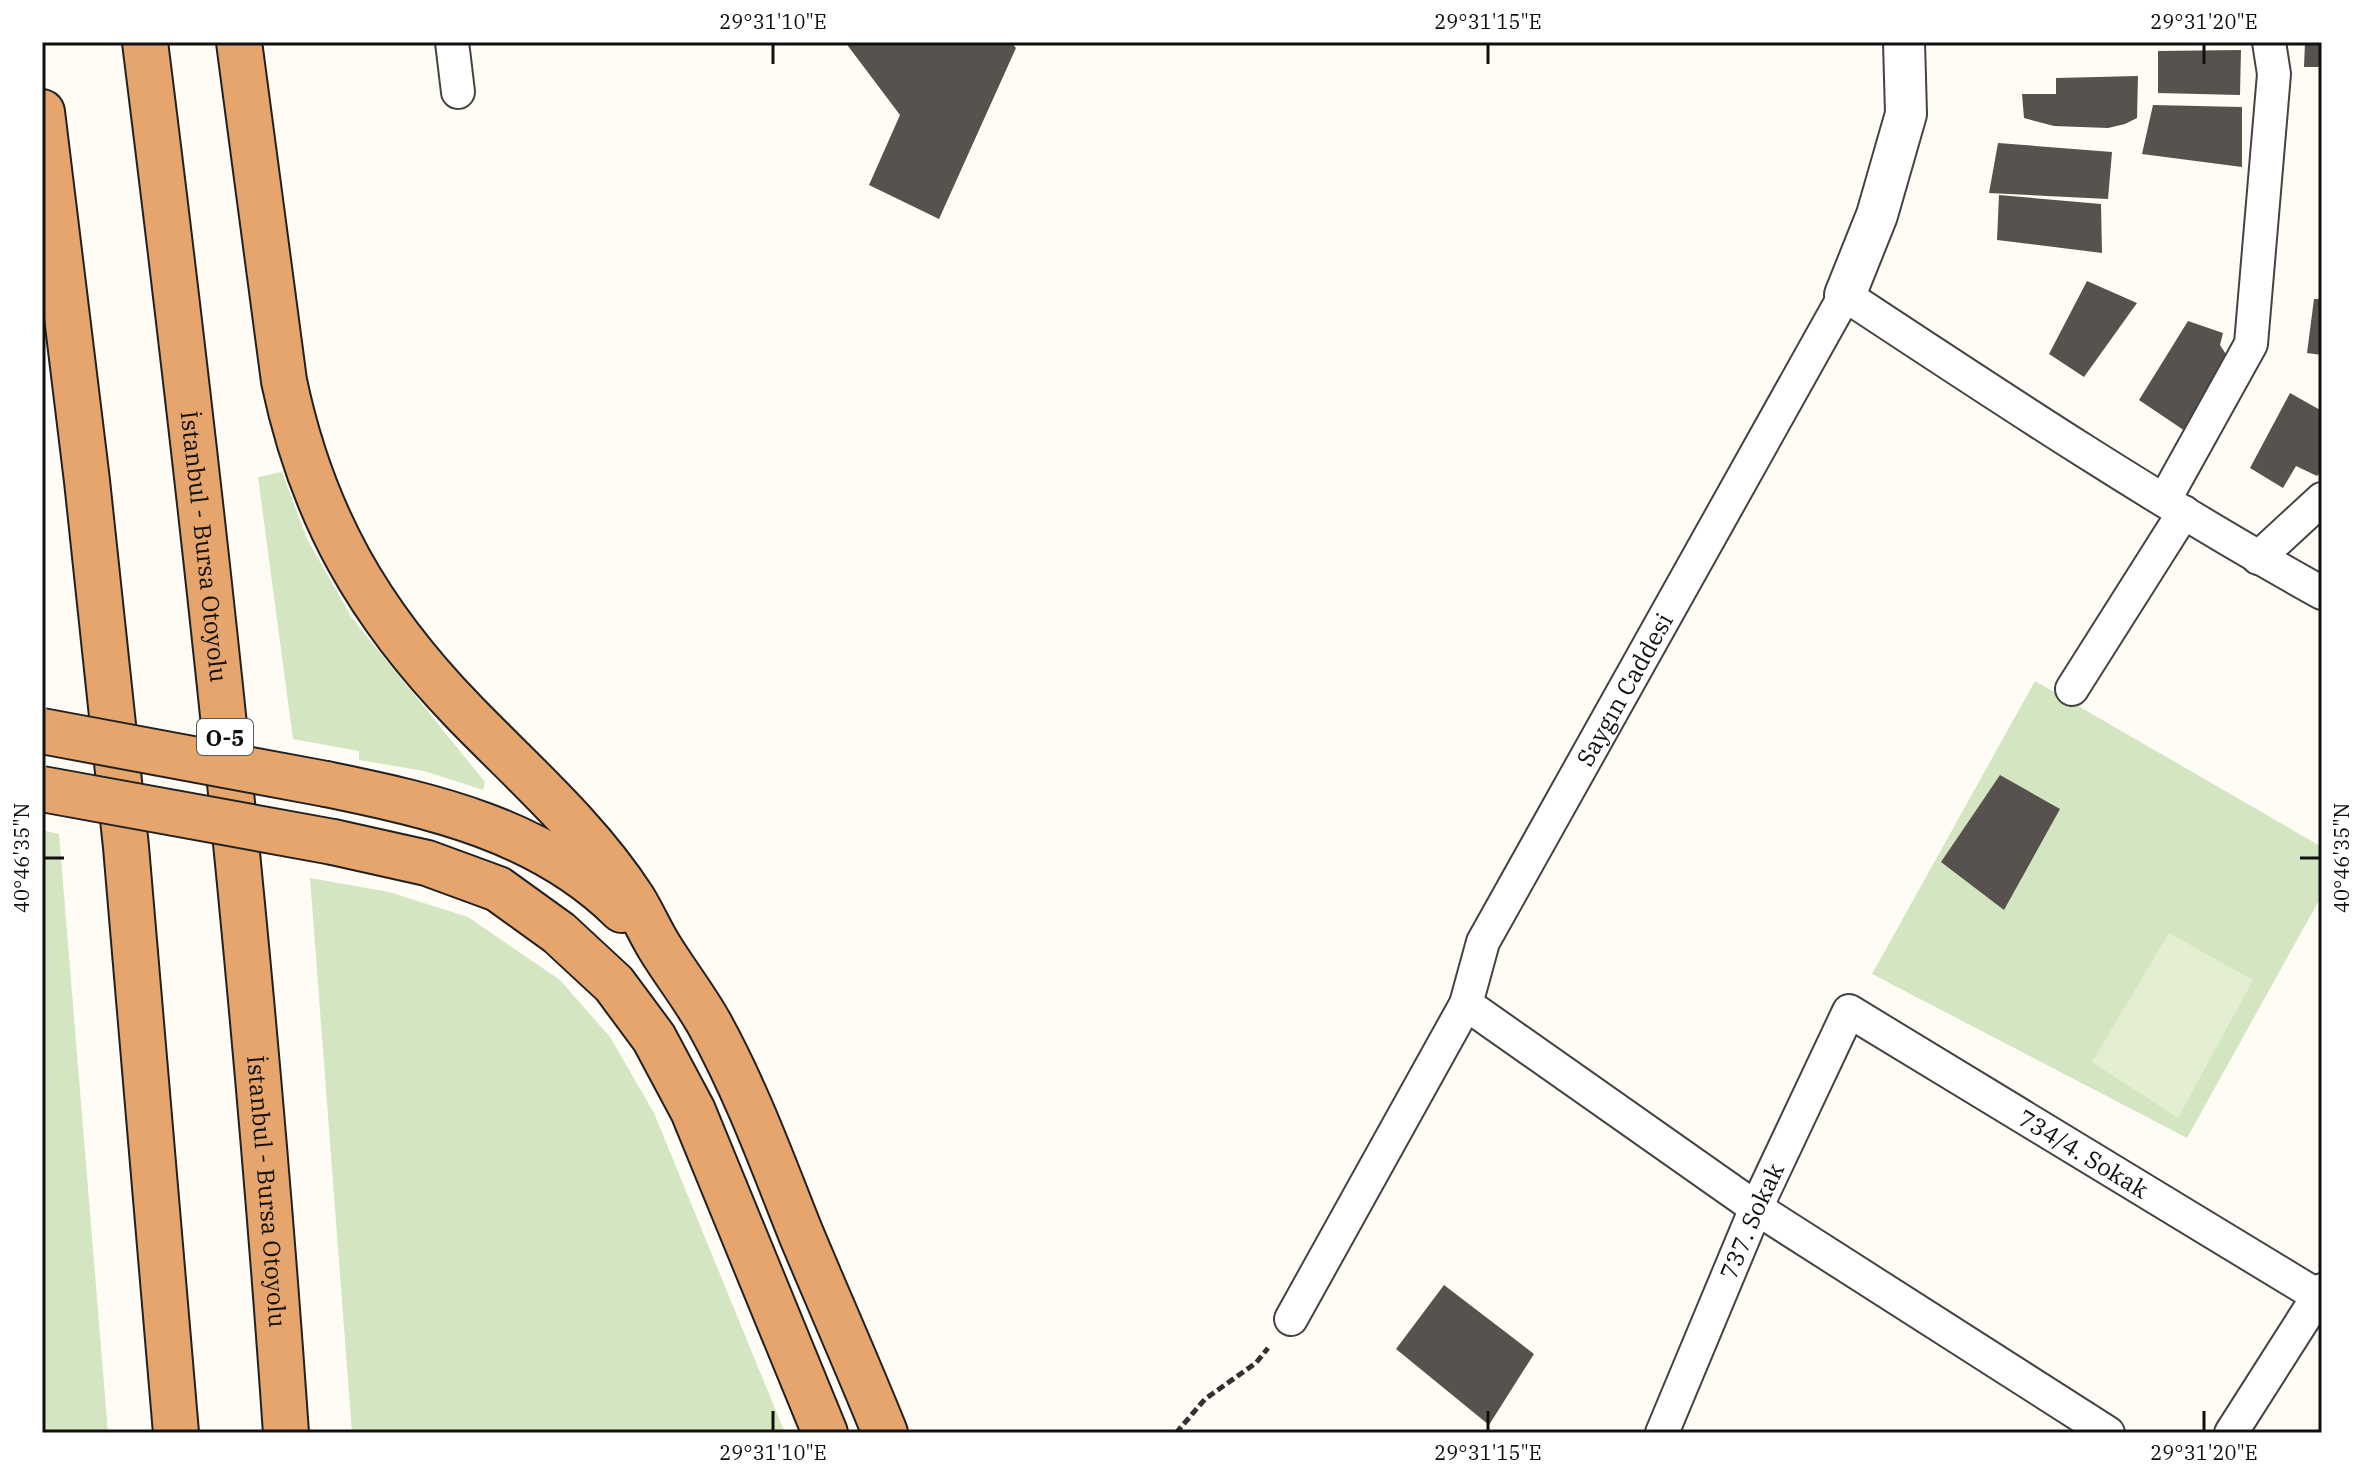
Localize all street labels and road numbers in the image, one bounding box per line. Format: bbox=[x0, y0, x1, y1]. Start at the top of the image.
street label: İstanbul - Bursa Otoyolu bbox=[174, 409, 235, 684]
street label: Saygın Caddesi bbox=[1569, 607, 1680, 772]
road number: O-5 bbox=[197, 719, 253, 755]
street label: İstanbul - Bursa Otoyolu bbox=[240, 1054, 294, 1329]
street label: 734/4. Sokak bbox=[2012, 1102, 2155, 1205]
street label: 737. Sokak bbox=[1712, 1158, 1791, 1284]

